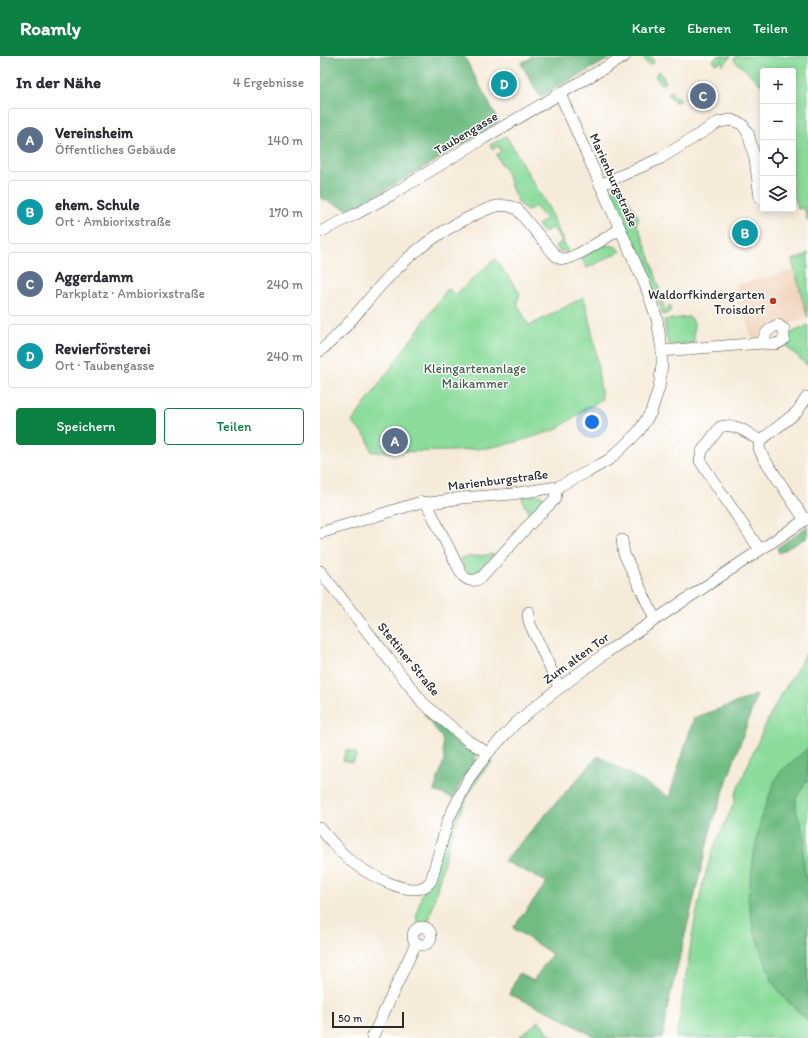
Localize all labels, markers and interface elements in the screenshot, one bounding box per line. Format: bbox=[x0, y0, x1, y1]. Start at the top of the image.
text: Roamly bbox=[20, 17, 81, 40]
text: Karte bbox=[632, 20, 665, 37]
text: Ebenen bbox=[687, 20, 731, 37]
text: Teilen bbox=[753, 20, 788, 37]
map controls bbox=[760, 68, 796, 212]
button: + bbox=[760, 68, 796, 104]
pin: D bbox=[491, 69, 517, 99]
text: In der Nähe bbox=[16, 72, 101, 92]
text: 4 Ergebnisse bbox=[233, 75, 304, 90]
pin: C bbox=[690, 81, 716, 111]
button: − bbox=[760, 104, 796, 140]
street label: Taubengasse bbox=[432, 108, 500, 158]
text: Vereinsheim bbox=[55, 124, 133, 142]
street label: Marienburgstraße bbox=[587, 131, 641, 229]
text: A bbox=[26, 133, 34, 148]
text: 140 m bbox=[267, 133, 303, 148]
button: locate bbox=[760, 140, 796, 176]
text: Öffentliches Gebäude bbox=[55, 142, 176, 157]
button: layers bbox=[760, 176, 796, 212]
text: ehem. Schule bbox=[55, 196, 140, 214]
text: B bbox=[26, 205, 34, 220]
text: 170 m bbox=[269, 205, 303, 220]
text: Ort · Ambiorixstraße bbox=[55, 214, 171, 229]
pin: B bbox=[732, 218, 758, 248]
text: Aggerdamm bbox=[55, 268, 133, 286]
text: C bbox=[26, 277, 34, 292]
text: 240 m bbox=[266, 277, 303, 292]
text: Parkplatz · Ambiorixstraße bbox=[55, 286, 205, 301]
place label: Waldorfkindergarten Troisdorf bbox=[648, 287, 766, 317]
marker: Waldorfkindergarten Troisdorf bbox=[768, 296, 778, 306]
text: Revierförsterei bbox=[55, 340, 150, 358]
text: D bbox=[26, 349, 34, 364]
text: 240 m bbox=[266, 349, 303, 364]
text: Ort · Taubengasse bbox=[55, 358, 154, 373]
park label: Kleingartenanlage Maikammer bbox=[424, 361, 526, 391]
button: Speichern bbox=[16, 408, 156, 445]
button: Teilen bbox=[164, 408, 304, 445]
your location bbox=[582, 412, 602, 432]
pin: A bbox=[382, 426, 408, 456]
street label: Marienburgstraße bbox=[447, 466, 549, 494]
street label: Stettiner Straße bbox=[375, 619, 443, 699]
street label: Zum alten Tor bbox=[540, 629, 612, 687]
scale bar bbox=[332, 1010, 404, 1029]
text: 50 m bbox=[338, 1012, 362, 1025]

